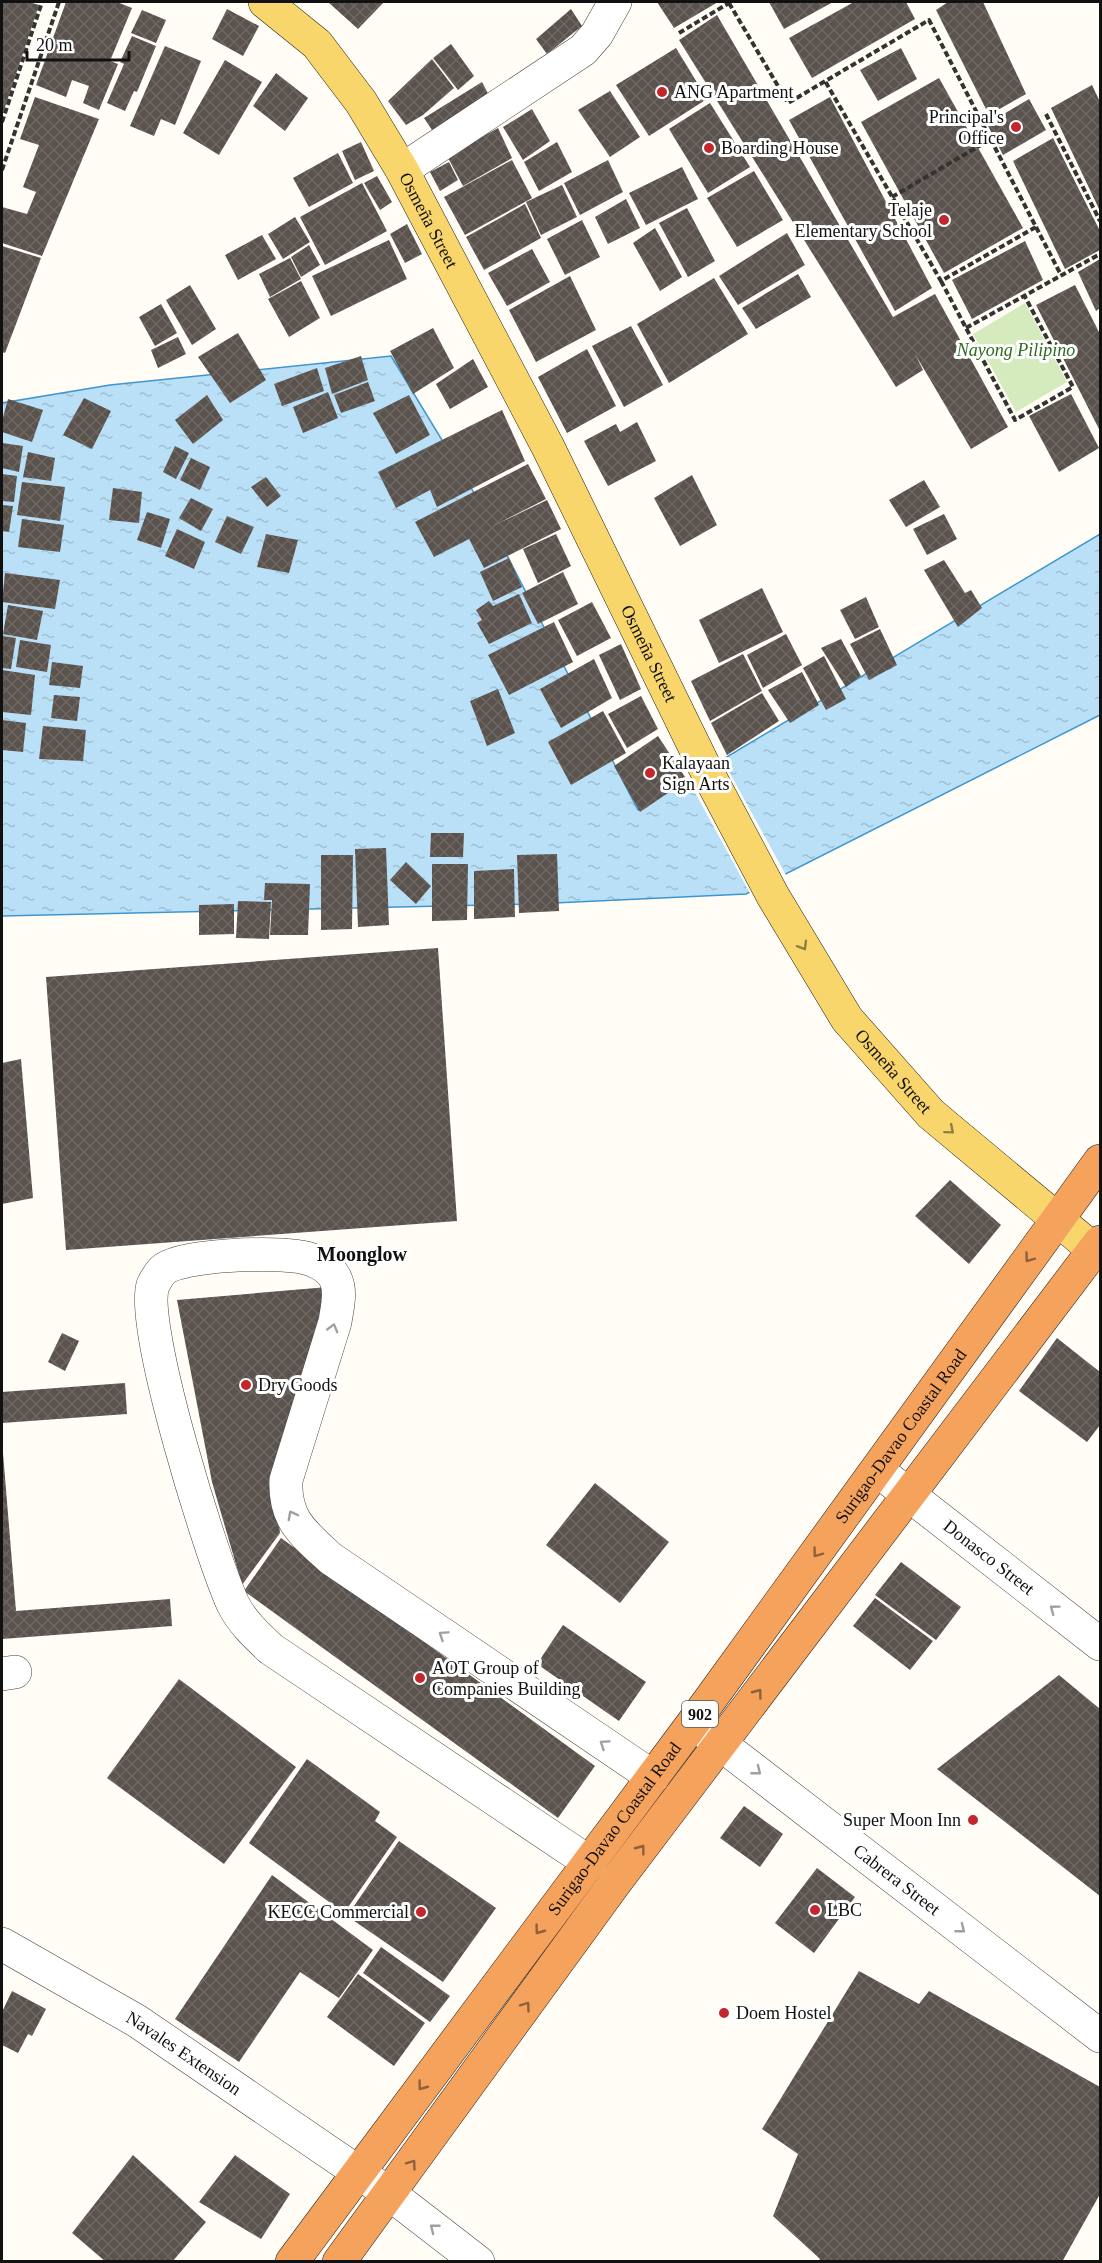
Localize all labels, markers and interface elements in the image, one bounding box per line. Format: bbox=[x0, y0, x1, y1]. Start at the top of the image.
scale bar bbox=[27, 24, 129, 62]
text: 20 m bbox=[36, 35, 73, 55]
place label: ANG Apartment bbox=[674, 82, 793, 102]
marker: ANG Apartment bbox=[655, 85, 669, 99]
place label: Principal's Office bbox=[929, 107, 1004, 148]
marker: Principal's Office bbox=[1009, 120, 1023, 134]
place label: Boarding House bbox=[721, 138, 838, 158]
marker: Boarding House bbox=[702, 141, 716, 155]
street label: Osmeña Street bbox=[395, 169, 462, 272]
place label: Telaje Elementary School bbox=[795, 200, 932, 241]
marker: Telaje Elementary School bbox=[937, 213, 951, 227]
park label: Nayong Pilipino bbox=[956, 340, 1075, 360]
street label: Osmeña Street bbox=[617, 602, 681, 705]
place label: Kalayaan Sign Arts bbox=[662, 753, 730, 794]
marker: Kalayaan Sign Arts bbox=[643, 766, 657, 780]
one-way arrow bbox=[796, 940, 807, 950]
street label: Osmeña Street bbox=[851, 1025, 936, 1118]
one-way arrow bbox=[943, 1123, 954, 1134]
district label: Moonglow bbox=[317, 1243, 408, 1266]
one-way arrow bbox=[1025, 1252, 1036, 1263]
one-way arrow bbox=[326, 1323, 338, 1334]
street label: Surigao-Davao Coastal Road bbox=[831, 1345, 970, 1527]
place label: Dry Goods bbox=[258, 1375, 338, 1395]
marker: Dry Goods bbox=[239, 1378, 253, 1392]
one-way arrow bbox=[288, 1510, 299, 1521]
street label: Donasco Street bbox=[940, 1516, 1038, 1599]
one-way arrow bbox=[813, 1547, 824, 1558]
one-way arrow bbox=[1050, 1605, 1061, 1616]
one-way arrow bbox=[439, 1631, 450, 1642]
place label: AOT Group of Companies Building bbox=[432, 1658, 581, 1699]
marker: AOT Group of Companies Building bbox=[413, 1671, 427, 1685]
one-way arrow bbox=[751, 1688, 762, 1699]
road number: 902 bbox=[682, 1701, 718, 1727]
street label: Surigao-Davao Coastal Road bbox=[544, 1738, 685, 1919]
one-way arrow bbox=[600, 1740, 611, 1751]
one-way arrow bbox=[750, 1764, 761, 1775]
place label: Super Moon Inn bbox=[843, 1810, 961, 1830]
marker: Super Moon Inn bbox=[966, 1813, 980, 1827]
street label: Cabrera Street bbox=[850, 1840, 944, 1919]
one-way arrow bbox=[634, 1844, 645, 1855]
place label: LBC bbox=[827, 1900, 862, 1920]
place label: KECC Commercial bbox=[268, 1902, 409, 1922]
marker: LBC bbox=[808, 1903, 822, 1917]
marker: KECC Commercial bbox=[414, 1905, 428, 1919]
one-way arrow bbox=[954, 1921, 965, 1932]
one-way arrow bbox=[536, 1923, 547, 1934]
one-way arrow bbox=[519, 2001, 530, 2012]
place label: Doem Hostel bbox=[736, 2003, 831, 2023]
marker: Doem Hostel bbox=[717, 2006, 731, 2020]
street label: Navales Extension bbox=[123, 2007, 245, 2099]
one-way arrow bbox=[419, 2079, 430, 2090]
one-way arrow bbox=[405, 2160, 416, 2171]
one-way arrow bbox=[430, 2224, 441, 2235]

